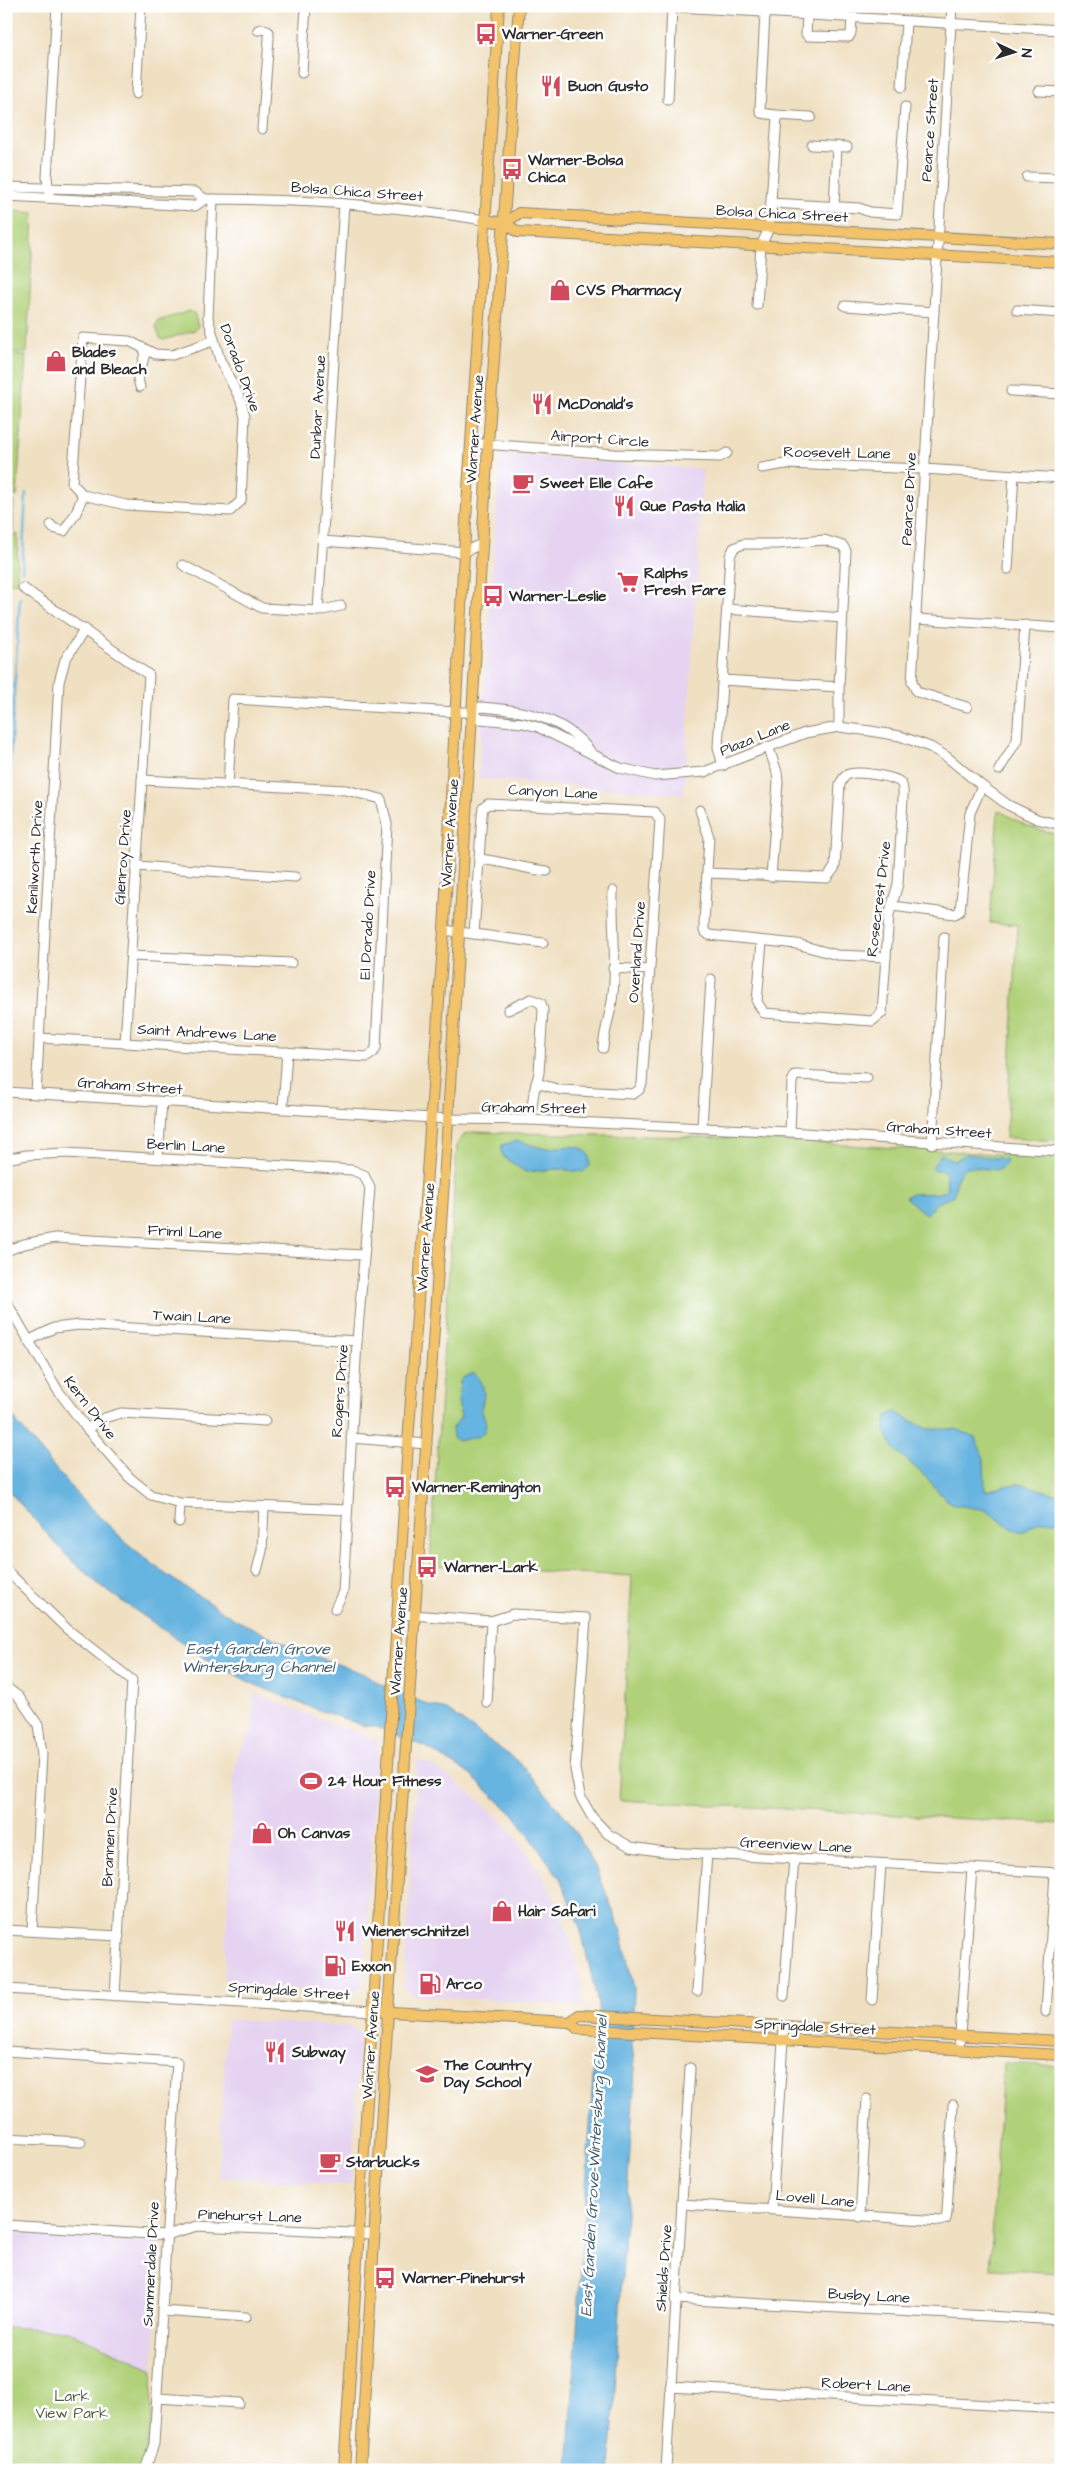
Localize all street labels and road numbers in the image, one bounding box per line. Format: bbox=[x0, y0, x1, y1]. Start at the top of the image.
street label: Pearce Street bbox=[916, 78, 944, 182]
street label: Bolsa Chica Street bbox=[290, 177, 424, 207]
street label: Bolsa Chica Street bbox=[715, 200, 849, 228]
street label: Dorado Drive bbox=[214, 321, 266, 415]
street label: Dunbar Avenue bbox=[305, 355, 331, 459]
street label: Warner Avenue bbox=[461, 374, 489, 484]
street label: Airport Circle bbox=[550, 425, 650, 453]
street label: Roosevelt Lane bbox=[783, 442, 891, 464]
street label: Pearce Drive bbox=[896, 452, 922, 546]
street label: Plaza Lane bbox=[717, 714, 793, 762]
street label: Warner Avenue bbox=[436, 778, 464, 888]
street label: Canyon Lane bbox=[508, 779, 598, 806]
street label: Kenilworth Drive bbox=[22, 800, 48, 914]
street label: Glenroy Drive bbox=[109, 809, 138, 905]
street label: Rosecrest Drive bbox=[861, 840, 897, 958]
street label: El Dorado Drive bbox=[355, 870, 381, 980]
street label: Overland Drive bbox=[623, 901, 651, 1003]
street label: Saint Andrews Lane bbox=[137, 1019, 277, 1047]
street label: Graham Street bbox=[77, 1072, 183, 1100]
street label: Graham Street bbox=[481, 1097, 587, 1119]
street label: Graham Street bbox=[886, 1116, 992, 1144]
street label: Berlin Lane bbox=[146, 1133, 226, 1159]
street label: Warner Avenue bbox=[412, 1182, 440, 1292]
street label: Friml Lane bbox=[147, 1220, 223, 1244]
street label: Twain Lane bbox=[152, 1304, 232, 1330]
street label: Rogers Drive bbox=[326, 1344, 355, 1438]
street label: Kern Drive bbox=[59, 1372, 121, 1444]
street label: Warner Avenue bbox=[385, 1586, 413, 1696]
street label: Brannen Drive bbox=[97, 1787, 123, 1887]
street label: Greenview Lane bbox=[739, 1832, 853, 1858]
street label: Springdale Street bbox=[227, 1976, 351, 2007]
street label: Warner Avenue bbox=[357, 1990, 385, 2100]
street label: Springdale Street bbox=[754, 2013, 876, 2042]
street label: Lovell Lane bbox=[775, 2185, 855, 2213]
street label: Summerdale Drive bbox=[137, 2201, 165, 2327]
street label: Pinehurst Lane bbox=[198, 2204, 302, 2228]
street label: Shields Drive bbox=[650, 2224, 678, 2312]
street label: Busby Lane bbox=[827, 2283, 911, 2310]
street label: Robert Lane bbox=[821, 2372, 911, 2398]

